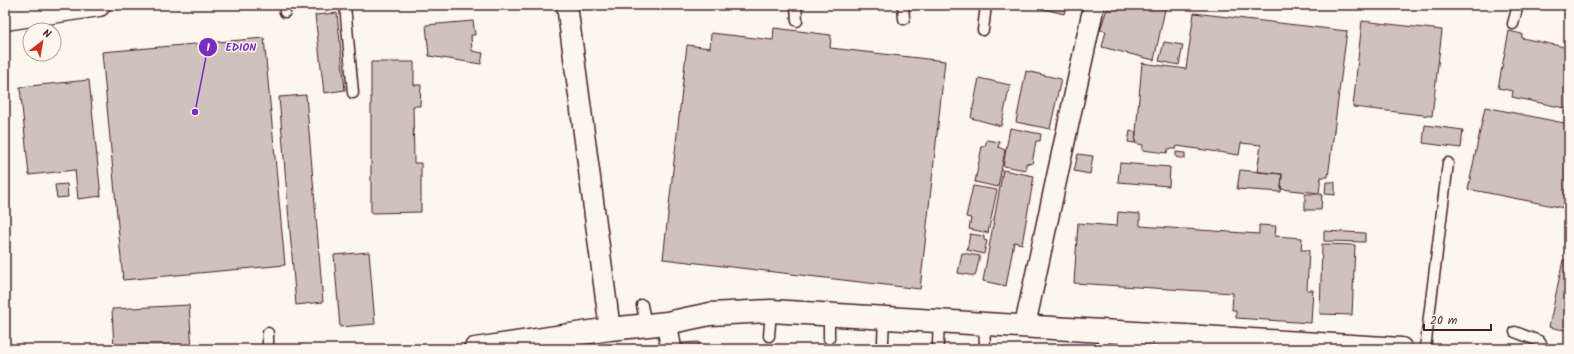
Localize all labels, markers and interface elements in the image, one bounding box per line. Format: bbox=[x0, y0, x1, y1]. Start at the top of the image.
north arrow bbox=[22, 22, 62, 62]
text: N bbox=[39, 25, 54, 44]
callout: EDION bbox=[198, 35, 264, 58]
text: 1 bbox=[206, 38, 210, 57]
text: EDION bbox=[226, 39, 256, 57]
scale bar bbox=[1424, 306, 1491, 332]
text: 20 m bbox=[1430, 311, 1458, 330]

